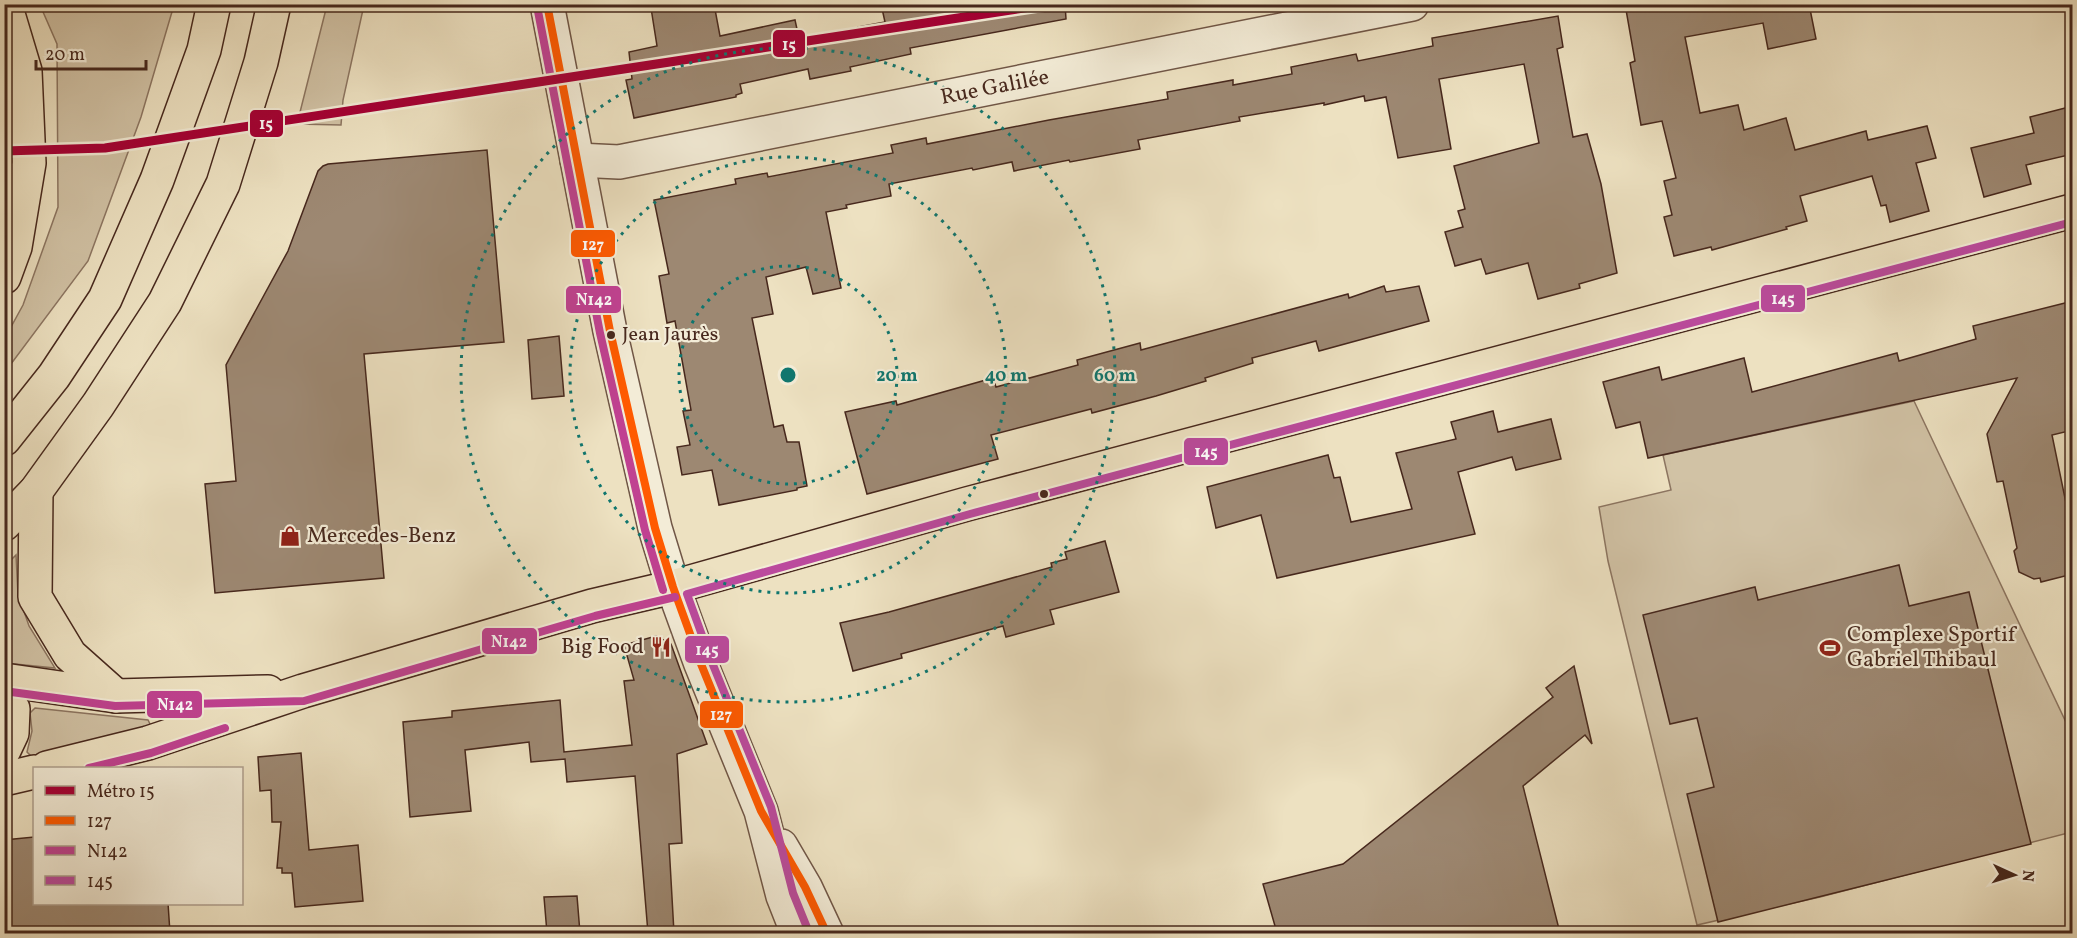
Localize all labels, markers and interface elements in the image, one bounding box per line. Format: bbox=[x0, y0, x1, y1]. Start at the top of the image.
line badge: 15 bbox=[772, 29, 806, 58]
scale bar bbox=[36, 33, 146, 71]
text: 15 bbox=[782, 35, 796, 57]
text: 20 m bbox=[45, 43, 85, 68]
street label: Rue Galilée bbox=[938, 62, 1052, 114]
line badge: 15 bbox=[249, 109, 284, 138]
text: 15 bbox=[259, 114, 273, 136]
line badge: 127 bbox=[570, 229, 616, 258]
text: 127 bbox=[582, 235, 604, 257]
line badge: 145 bbox=[1760, 284, 1806, 313]
line badge: N142 bbox=[565, 285, 622, 314]
text: 145 bbox=[1771, 289, 1795, 311]
text: N142 bbox=[576, 290, 612, 312]
place label: Jean Jaurès bbox=[622, 321, 718, 349]
marker: Jean Jaurès bbox=[605, 329, 617, 341]
text: 20 m bbox=[876, 364, 918, 389]
text: 40 m bbox=[985, 364, 1027, 389]
text: 60 m bbox=[1094, 364, 1136, 389]
centre of rings bbox=[778, 365, 798, 385]
line badge: 145 bbox=[1183, 437, 1229, 466]
text: 145 bbox=[1194, 442, 1218, 464]
unlabelled marker bbox=[1038, 488, 1050, 500]
place label: Mercedes-Benz bbox=[307, 521, 456, 552]
shop icon: Mercedes-Benz bbox=[278, 524, 302, 548]
place label: Complexe Sportif Gabriel Thibaul bbox=[1847, 620, 2018, 676]
line badge: N142 bbox=[481, 627, 538, 655]
text: N142 bbox=[491, 632, 527, 654]
place label: Big Food bbox=[561, 632, 644, 663]
restaurant icon: Big Food bbox=[649, 635, 673, 659]
line badge: 145 bbox=[684, 635, 730, 664]
sports icon: Complexe Sportif Gabriel Thibaul bbox=[1818, 636, 1842, 660]
text: 145 bbox=[695, 640, 719, 662]
line badge: N142 bbox=[146, 690, 203, 719]
text: N142 bbox=[157, 695, 193, 717]
line badge: 127 bbox=[699, 700, 744, 729]
text: 127 bbox=[710, 705, 732, 727]
legend bbox=[33, 767, 243, 905]
text: Métro 15 bbox=[87, 780, 155, 805]
text: 127 bbox=[87, 810, 112, 835]
text: N142 bbox=[87, 840, 128, 865]
north arrow bbox=[1984, 845, 2044, 905]
text: N bbox=[2016, 869, 2038, 883]
text: 145 bbox=[87, 870, 113, 895]

